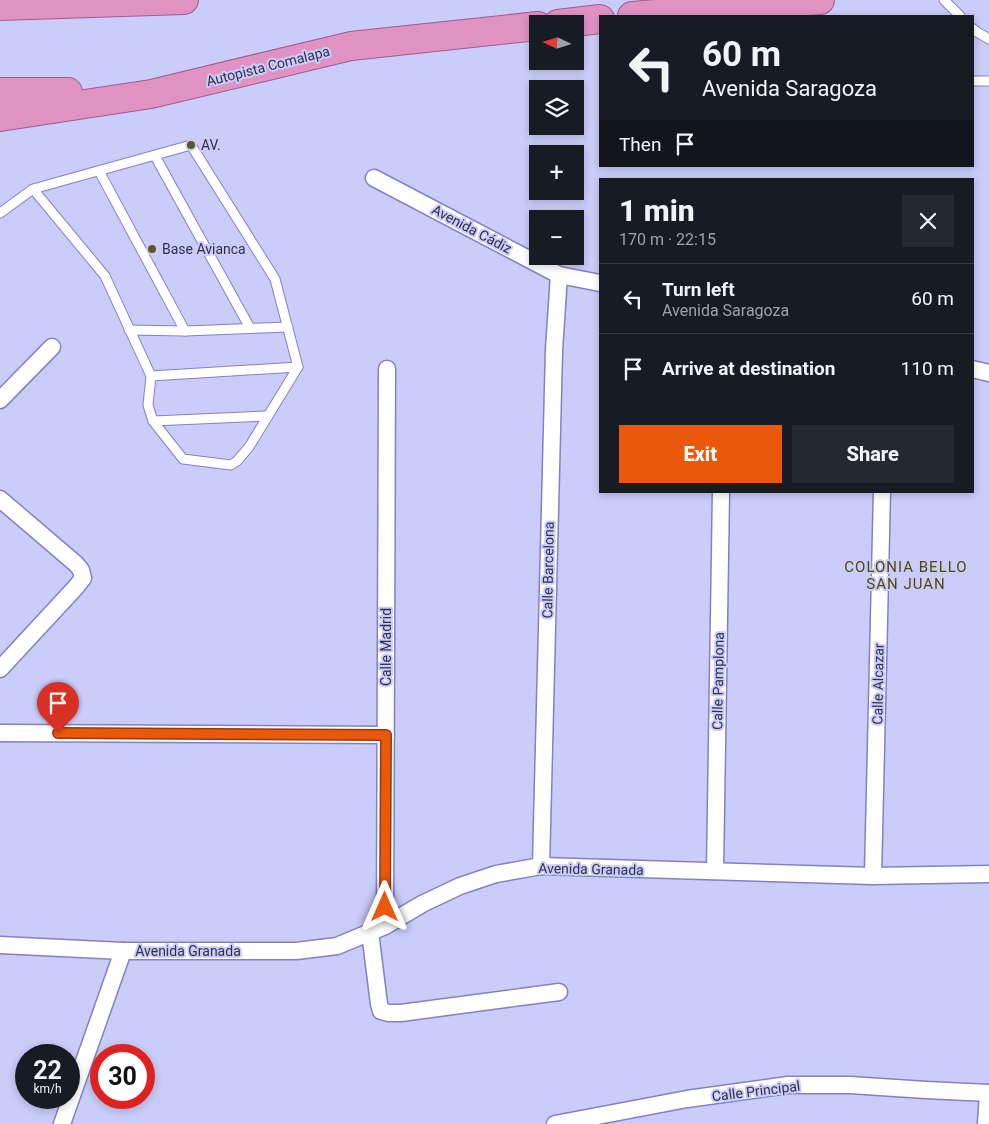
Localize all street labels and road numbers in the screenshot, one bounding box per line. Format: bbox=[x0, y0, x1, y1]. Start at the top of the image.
street label: Autopista Comalapa bbox=[205, 43, 331, 89]
street label: Avenida Cádiz bbox=[429, 201, 515, 257]
street label: Calle Barcelona bbox=[539, 521, 557, 619]
street label: Calle Madrid bbox=[378, 608, 394, 686]
street label: Calle Pamplona bbox=[709, 632, 727, 730]
street label: Calle Alcazar bbox=[869, 643, 887, 725]
street label: Avenida Granada bbox=[538, 860, 644, 878]
street label: Avenida Granada bbox=[135, 943, 241, 959]
street label: Calle Principal bbox=[711, 1078, 801, 1104]

